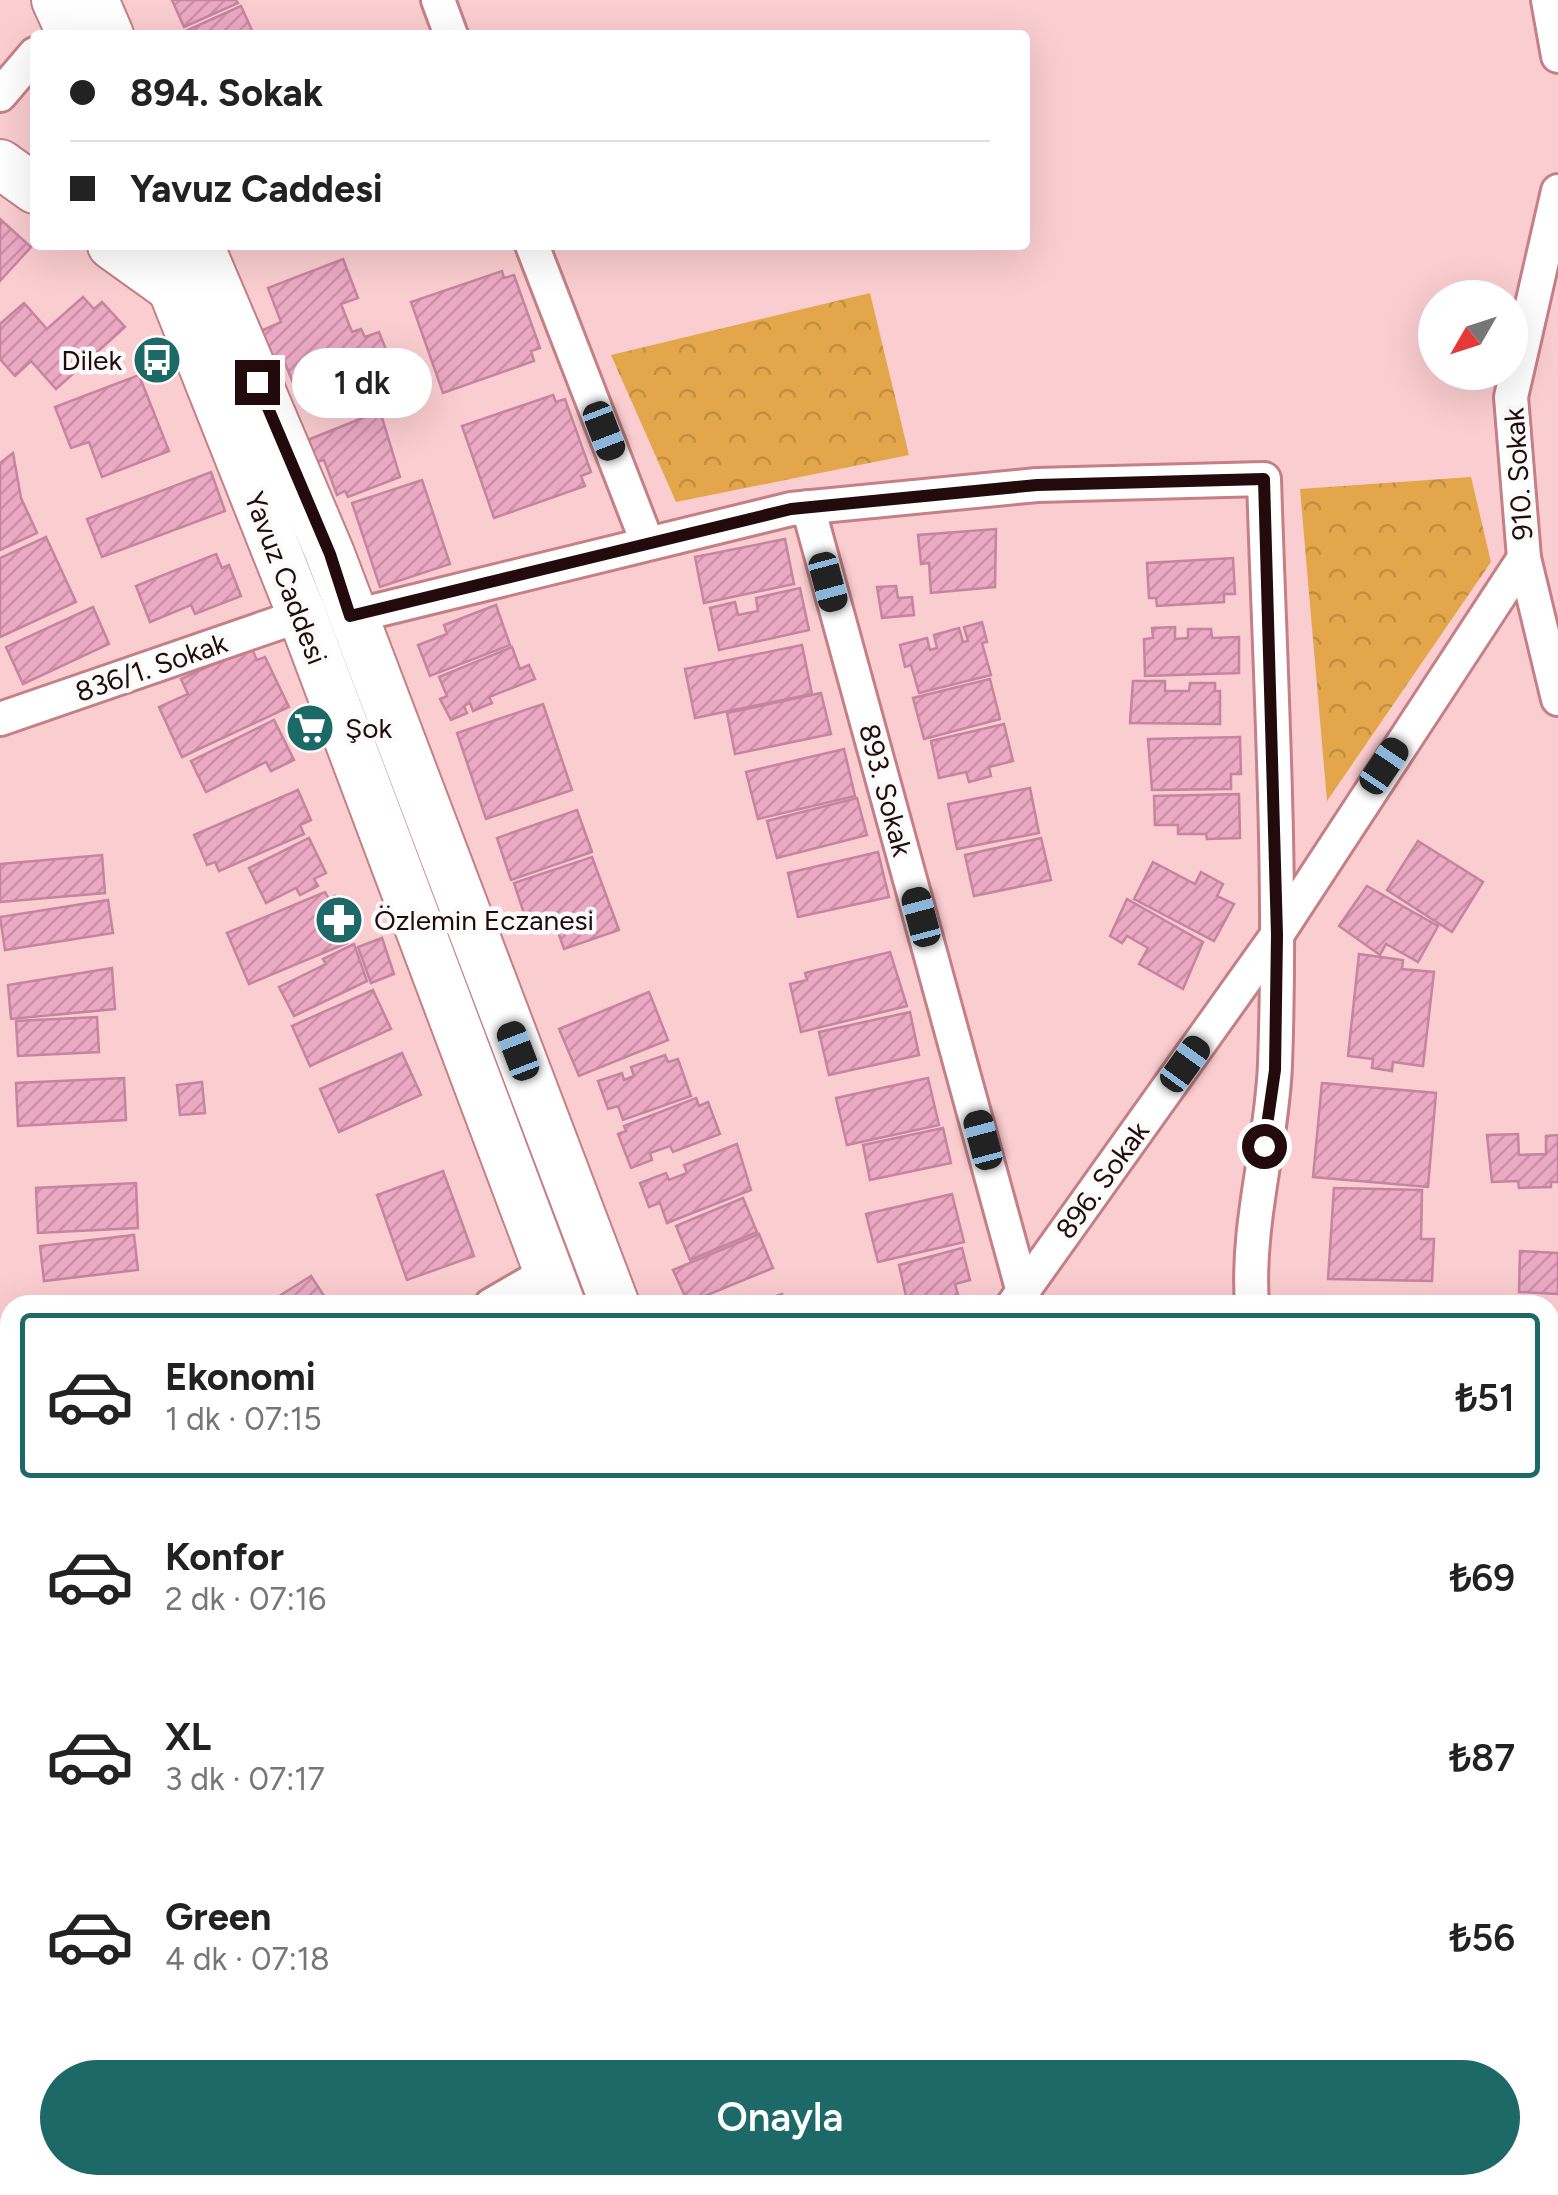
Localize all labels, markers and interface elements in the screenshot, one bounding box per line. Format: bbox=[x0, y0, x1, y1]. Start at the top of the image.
text: 894. Sokak bbox=[130, 70, 323, 116]
text: Yavuz Caddesi bbox=[130, 166, 383, 212]
north arrow bbox=[1418, 280, 1528, 390]
map controls bbox=[1418, 280, 1528, 390]
bus stop icon: Dilek bbox=[131, 334, 183, 386]
place label: Dilek bbox=[61, 343, 122, 377]
callout: 1 dk bbox=[292, 347, 432, 417]
route end bbox=[235, 360, 280, 405]
text: 1 dk bbox=[334, 364, 390, 402]
car bbox=[579, 398, 629, 464]
street label: 910. Sokak bbox=[1496, 406, 1540, 541]
street label: Yavuz Caddesi bbox=[237, 487, 335, 669]
car bbox=[806, 549, 850, 615]
street label: 836/1. Sokak bbox=[71, 625, 232, 709]
supermarket icon: Şok bbox=[284, 702, 336, 754]
place label: Şok bbox=[345, 711, 392, 745]
street label: 893. Sokak bbox=[852, 720, 920, 860]
car bbox=[1355, 733, 1413, 799]
car bbox=[899, 884, 943, 950]
pharmacy icon: Özlemin Eczanesi bbox=[313, 894, 365, 946]
place label: Özlemin Eczanesi bbox=[374, 903, 594, 937]
car bbox=[493, 1018, 543, 1084]
car bbox=[1155, 1031, 1215, 1097]
car bbox=[961, 1107, 1005, 1173]
street label: 896. Sokak bbox=[1048, 1115, 1156, 1245]
route start bbox=[1242, 1124, 1287, 1169]
icon: car bbox=[45, 1351, 135, 1441]
text: Ekonomi bbox=[165, 1354, 316, 1400]
text: ₺51 bbox=[1455, 1375, 1515, 1421]
text: 1 dk · 07:15 bbox=[165, 1400, 322, 1438]
icon: car bbox=[45, 1531, 135, 1621]
text: Konfor bbox=[165, 1534, 284, 1580]
text: ₺69 bbox=[1450, 1555, 1515, 1601]
text: 2 dk · 07:16 bbox=[165, 1580, 326, 1618]
icon: car bbox=[45, 1711, 135, 1801]
text: XL bbox=[165, 1714, 211, 1760]
text: ₺87 bbox=[1449, 1735, 1515, 1781]
text: 3 dk · 07:17 bbox=[165, 1760, 325, 1798]
icon: car bbox=[45, 1891, 135, 1981]
text: Green bbox=[165, 1894, 271, 1940]
text: ₺56 bbox=[1449, 1915, 1515, 1961]
text: 4 dk · 07:18 bbox=[165, 1940, 330, 1978]
button: Onayla bbox=[40, 2060, 1520, 2175]

